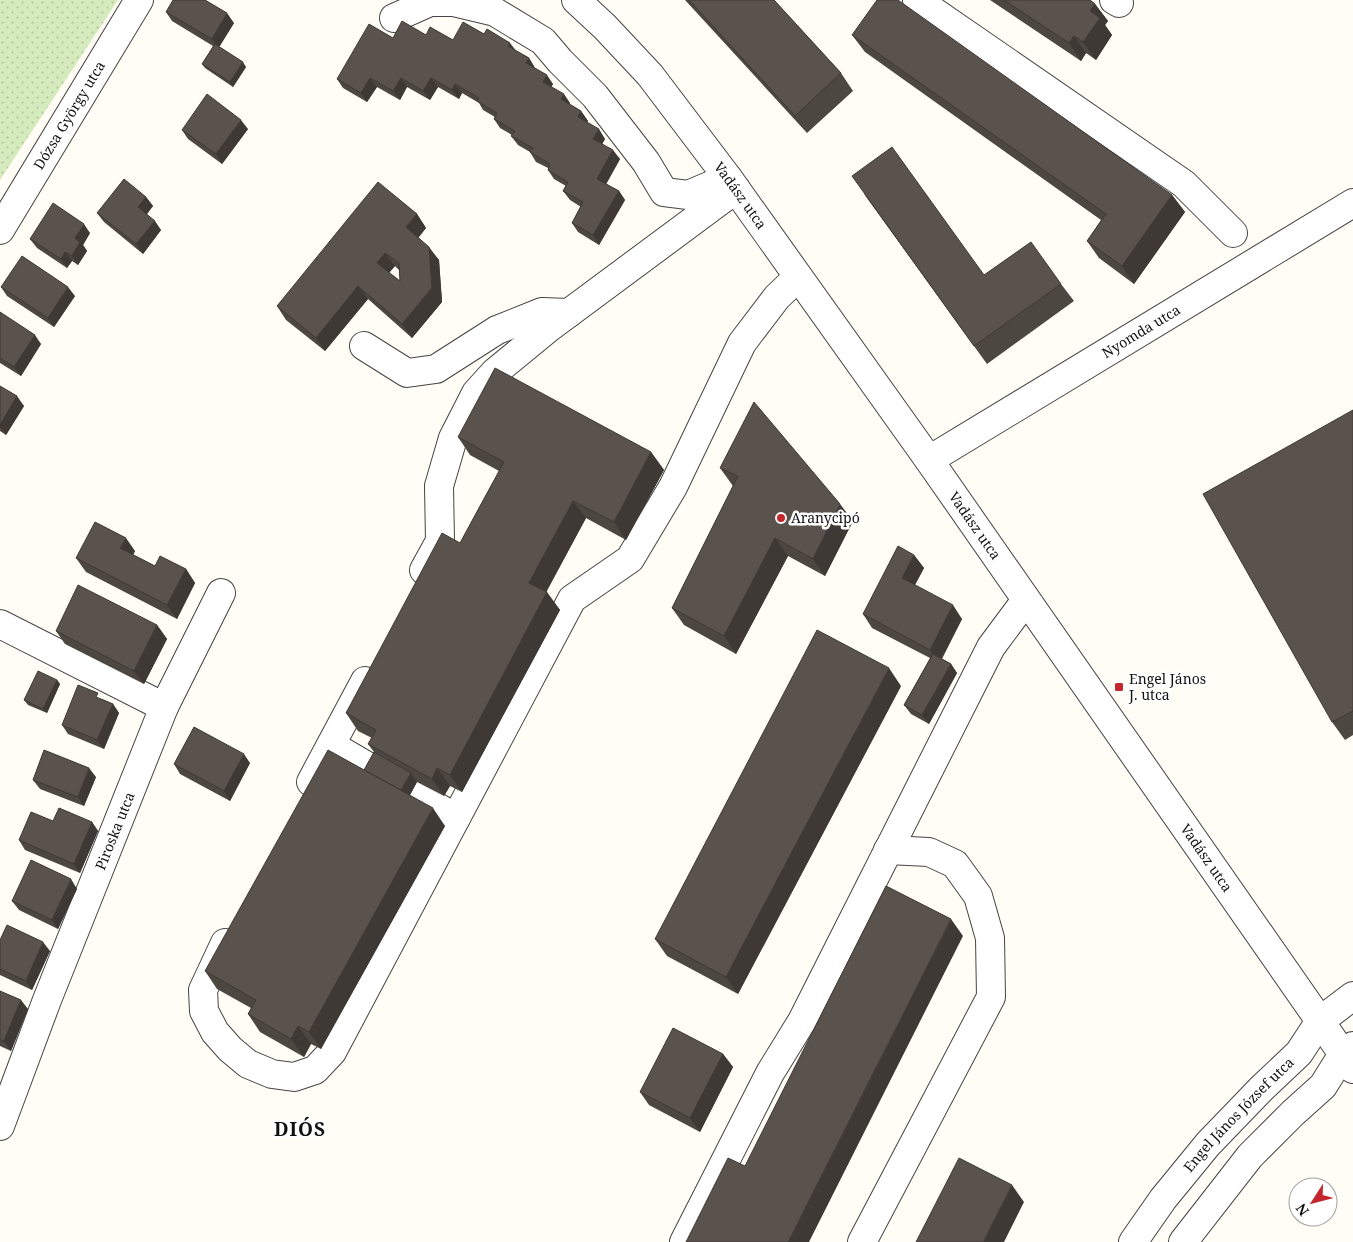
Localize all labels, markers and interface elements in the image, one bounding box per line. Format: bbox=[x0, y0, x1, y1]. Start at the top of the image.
street label: Dózsa György utca bbox=[29, 57, 109, 173]
street label: Vadász utca bbox=[710, 158, 771, 233]
street label: Nyomda utca bbox=[1098, 300, 1184, 362]
street label: Vadász utca bbox=[945, 488, 1006, 563]
place label: Aranycipó bbox=[791, 508, 860, 527]
marker: Aranycipó bbox=[775, 512, 787, 524]
place label: Engel János J. utca bbox=[1128, 669, 1206, 704]
marker: Engel János J. utca bbox=[1113, 681, 1125, 693]
street label: Piroska utca bbox=[90, 789, 139, 872]
street label: Vadász utca bbox=[1176, 820, 1237, 895]
street label: Engel János József utca bbox=[1179, 1053, 1298, 1176]
district label: DIÓS bbox=[274, 1116, 326, 1142]
north arrow bbox=[1288, 1177, 1338, 1227]
text: N bbox=[1291, 1200, 1313, 1220]

